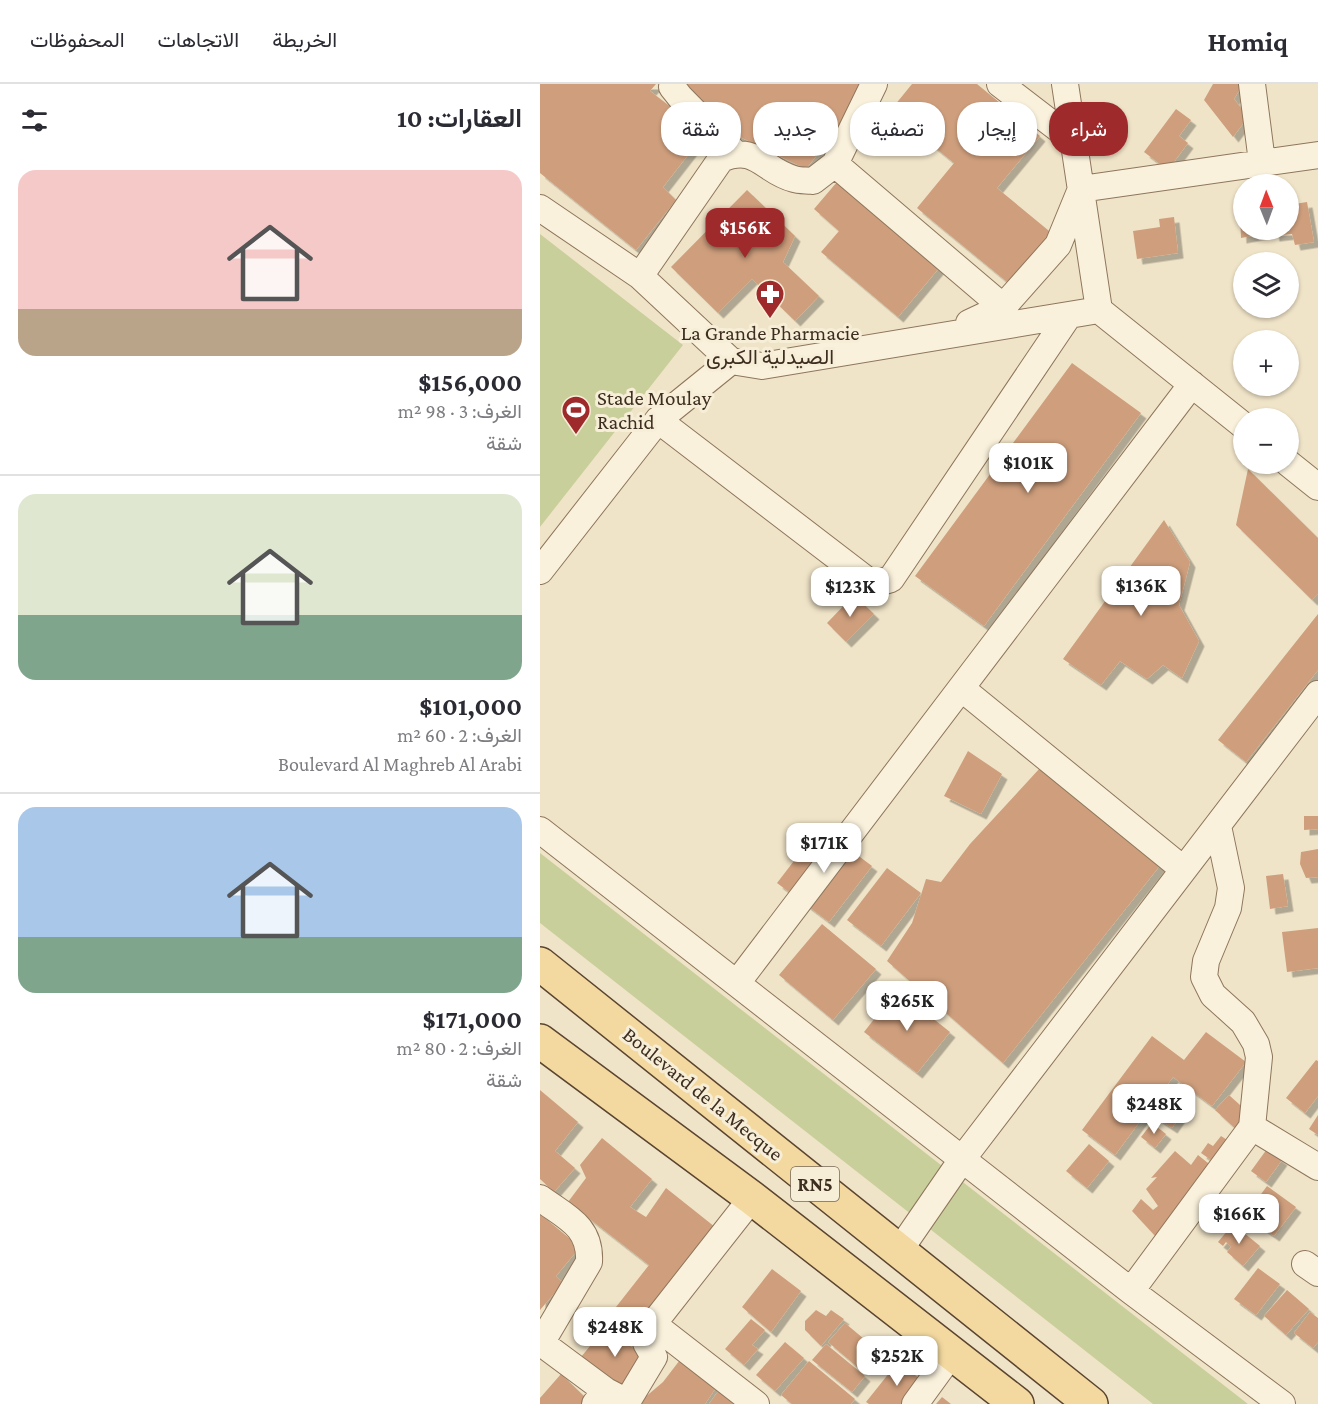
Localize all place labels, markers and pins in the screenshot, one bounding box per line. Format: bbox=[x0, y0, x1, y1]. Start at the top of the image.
pin: $156K bbox=[703, 208, 787, 259]
pharmacy icon: La Grande Pharmacie الصيدلية الكبرى bbox=[754, 278, 786, 320]
place label: La Grande Pharmacie الصيدلية الكبرى bbox=[681, 321, 859, 370]
place label: Stade Moulay Rachid bbox=[597, 386, 712, 434]
sports icon: Stade Moulay Rachid bbox=[560, 394, 592, 436]
pin: $101K bbox=[986, 443, 1070, 494]
pin: $136K bbox=[1099, 566, 1183, 617]
pin: $123K bbox=[808, 567, 892, 618]
pin: $171K bbox=[782, 823, 866, 874]
pin: $265K bbox=[865, 981, 949, 1032]
pin: $248K bbox=[1112, 1084, 1196, 1135]
pin: $166K bbox=[1197, 1194, 1281, 1245]
pin: $248K bbox=[573, 1307, 657, 1358]
pin: $252K bbox=[855, 1336, 939, 1387]

